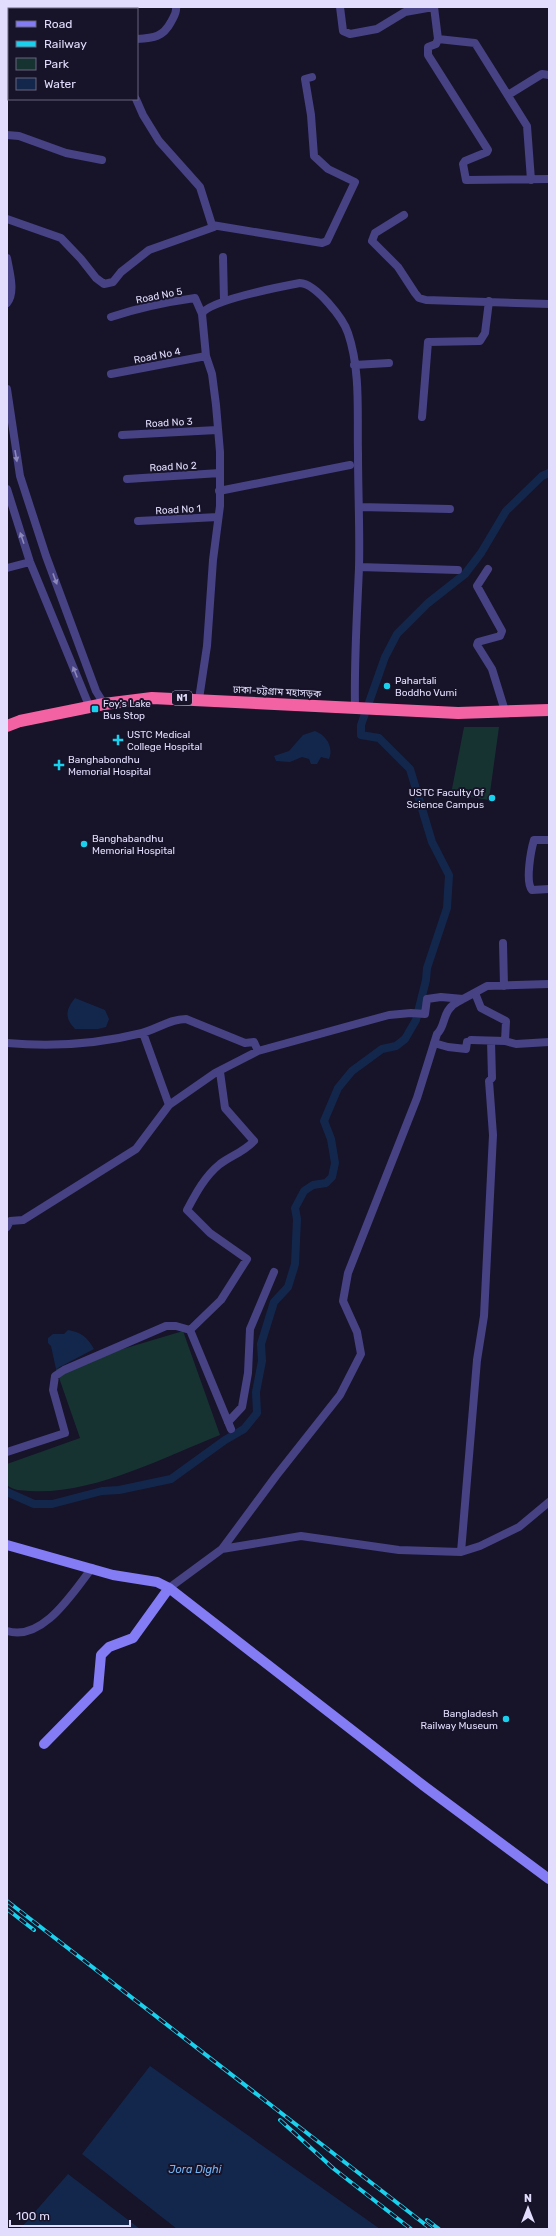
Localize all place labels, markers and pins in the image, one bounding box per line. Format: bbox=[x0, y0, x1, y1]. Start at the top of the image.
place label: Pahartali Boddho Vumi bbox=[395, 675, 457, 699]
marker: Pahartali Boddho Vumi bbox=[382, 681, 392, 691]
place label: Foy's Lake Bus Stop bbox=[103, 698, 151, 722]
marker: Foy's Lake Bus Stop bbox=[90, 704, 100, 714]
place label: USTC Medical College Hospital bbox=[127, 729, 202, 753]
marker: USTC Medical College Hospital bbox=[112, 734, 124, 746]
place label: Banghabondhu Memorial Hospital bbox=[68, 754, 151, 778]
marker: Banghabondhu Memorial Hospital bbox=[53, 759, 65, 771]
place label: USTC Faculty Of Science Campus bbox=[406, 787, 484, 811]
marker: USTC Faculty Of Science Campus bbox=[487, 793, 497, 803]
place label: Banghabandhu Memorial Hospital bbox=[92, 833, 175, 857]
marker: Banghabandhu Memorial Hospital bbox=[79, 839, 89, 849]
place label: Bangladesh Railway Museum bbox=[421, 1708, 498, 1732]
marker: Bangladesh Railway Museum bbox=[501, 1714, 511, 1724]

